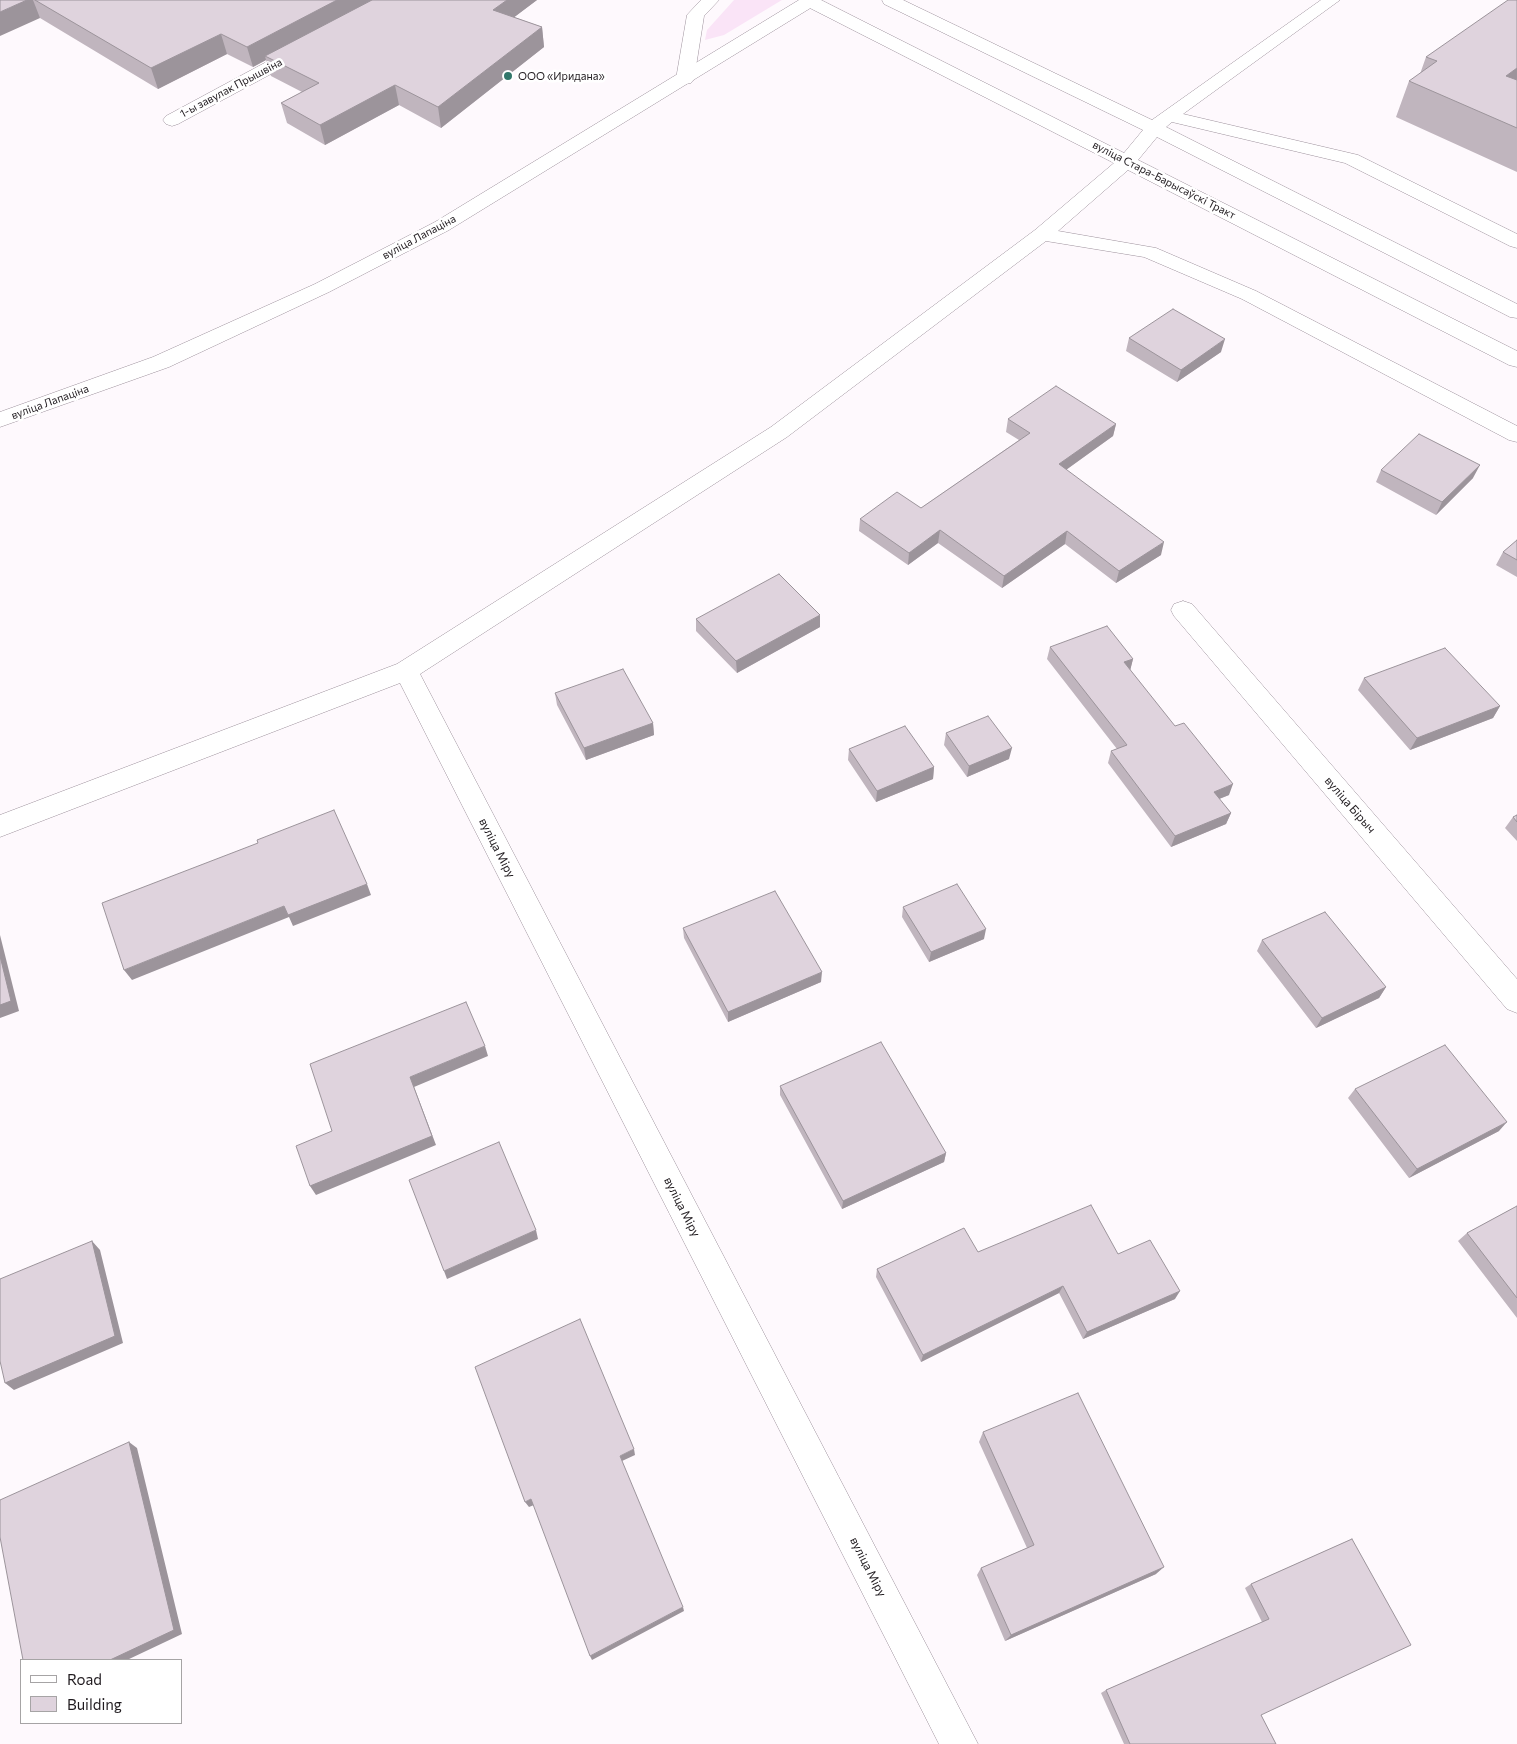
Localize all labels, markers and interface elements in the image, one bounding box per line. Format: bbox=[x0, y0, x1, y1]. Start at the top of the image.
street label: 1-ы завулак Прышвіна bbox=[178, 55, 284, 121]
place label: ООО «Иридана» bbox=[518, 69, 605, 83]
marker: ООО «Иридана» bbox=[502, 70, 514, 82]
street label: вуліца Стара-Барысаўскі Тракт bbox=[1090, 138, 1238, 222]
street label: вуліца Лапаціна bbox=[380, 212, 458, 262]
street label: вуліца Лапаціна bbox=[9, 382, 91, 422]
street label: вуліца Бірыч bbox=[1321, 774, 1379, 836]
street label: вуліца Міру bbox=[476, 816, 518, 880]
street label: вуліца Міру bbox=[661, 1175, 703, 1239]
street label: вуліца Міру bbox=[847, 1535, 889, 1599]
legend bbox=[20, 1659, 182, 1724]
text: Road bbox=[67, 1670, 102, 1688]
text: Building bbox=[67, 1695, 122, 1713]

